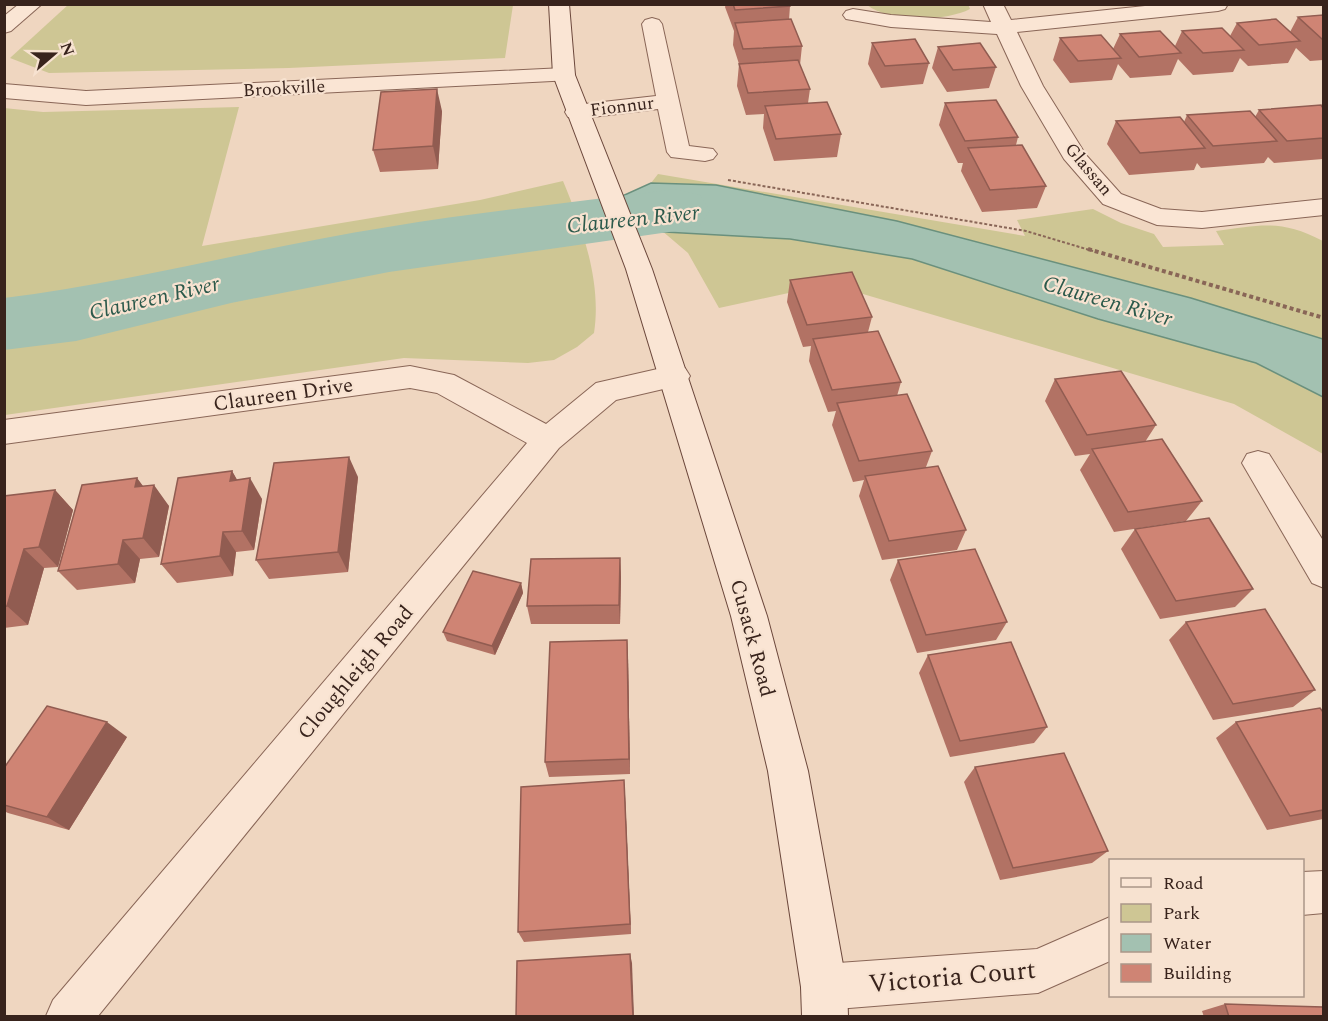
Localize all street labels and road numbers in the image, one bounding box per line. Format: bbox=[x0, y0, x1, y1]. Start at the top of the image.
street label: Brookville bbox=[242, 73, 326, 104]
street label: Fionnur bbox=[588, 89, 656, 124]
street label: Glassan bbox=[1058, 137, 1119, 202]
street label: Claureen Drive bbox=[211, 369, 355, 421]
street label: Cusack Road bbox=[721, 576, 783, 701]
street label: Cloughleigh Road bbox=[290, 598, 422, 747]
street label: Victoria Court bbox=[867, 950, 1037, 1004]

